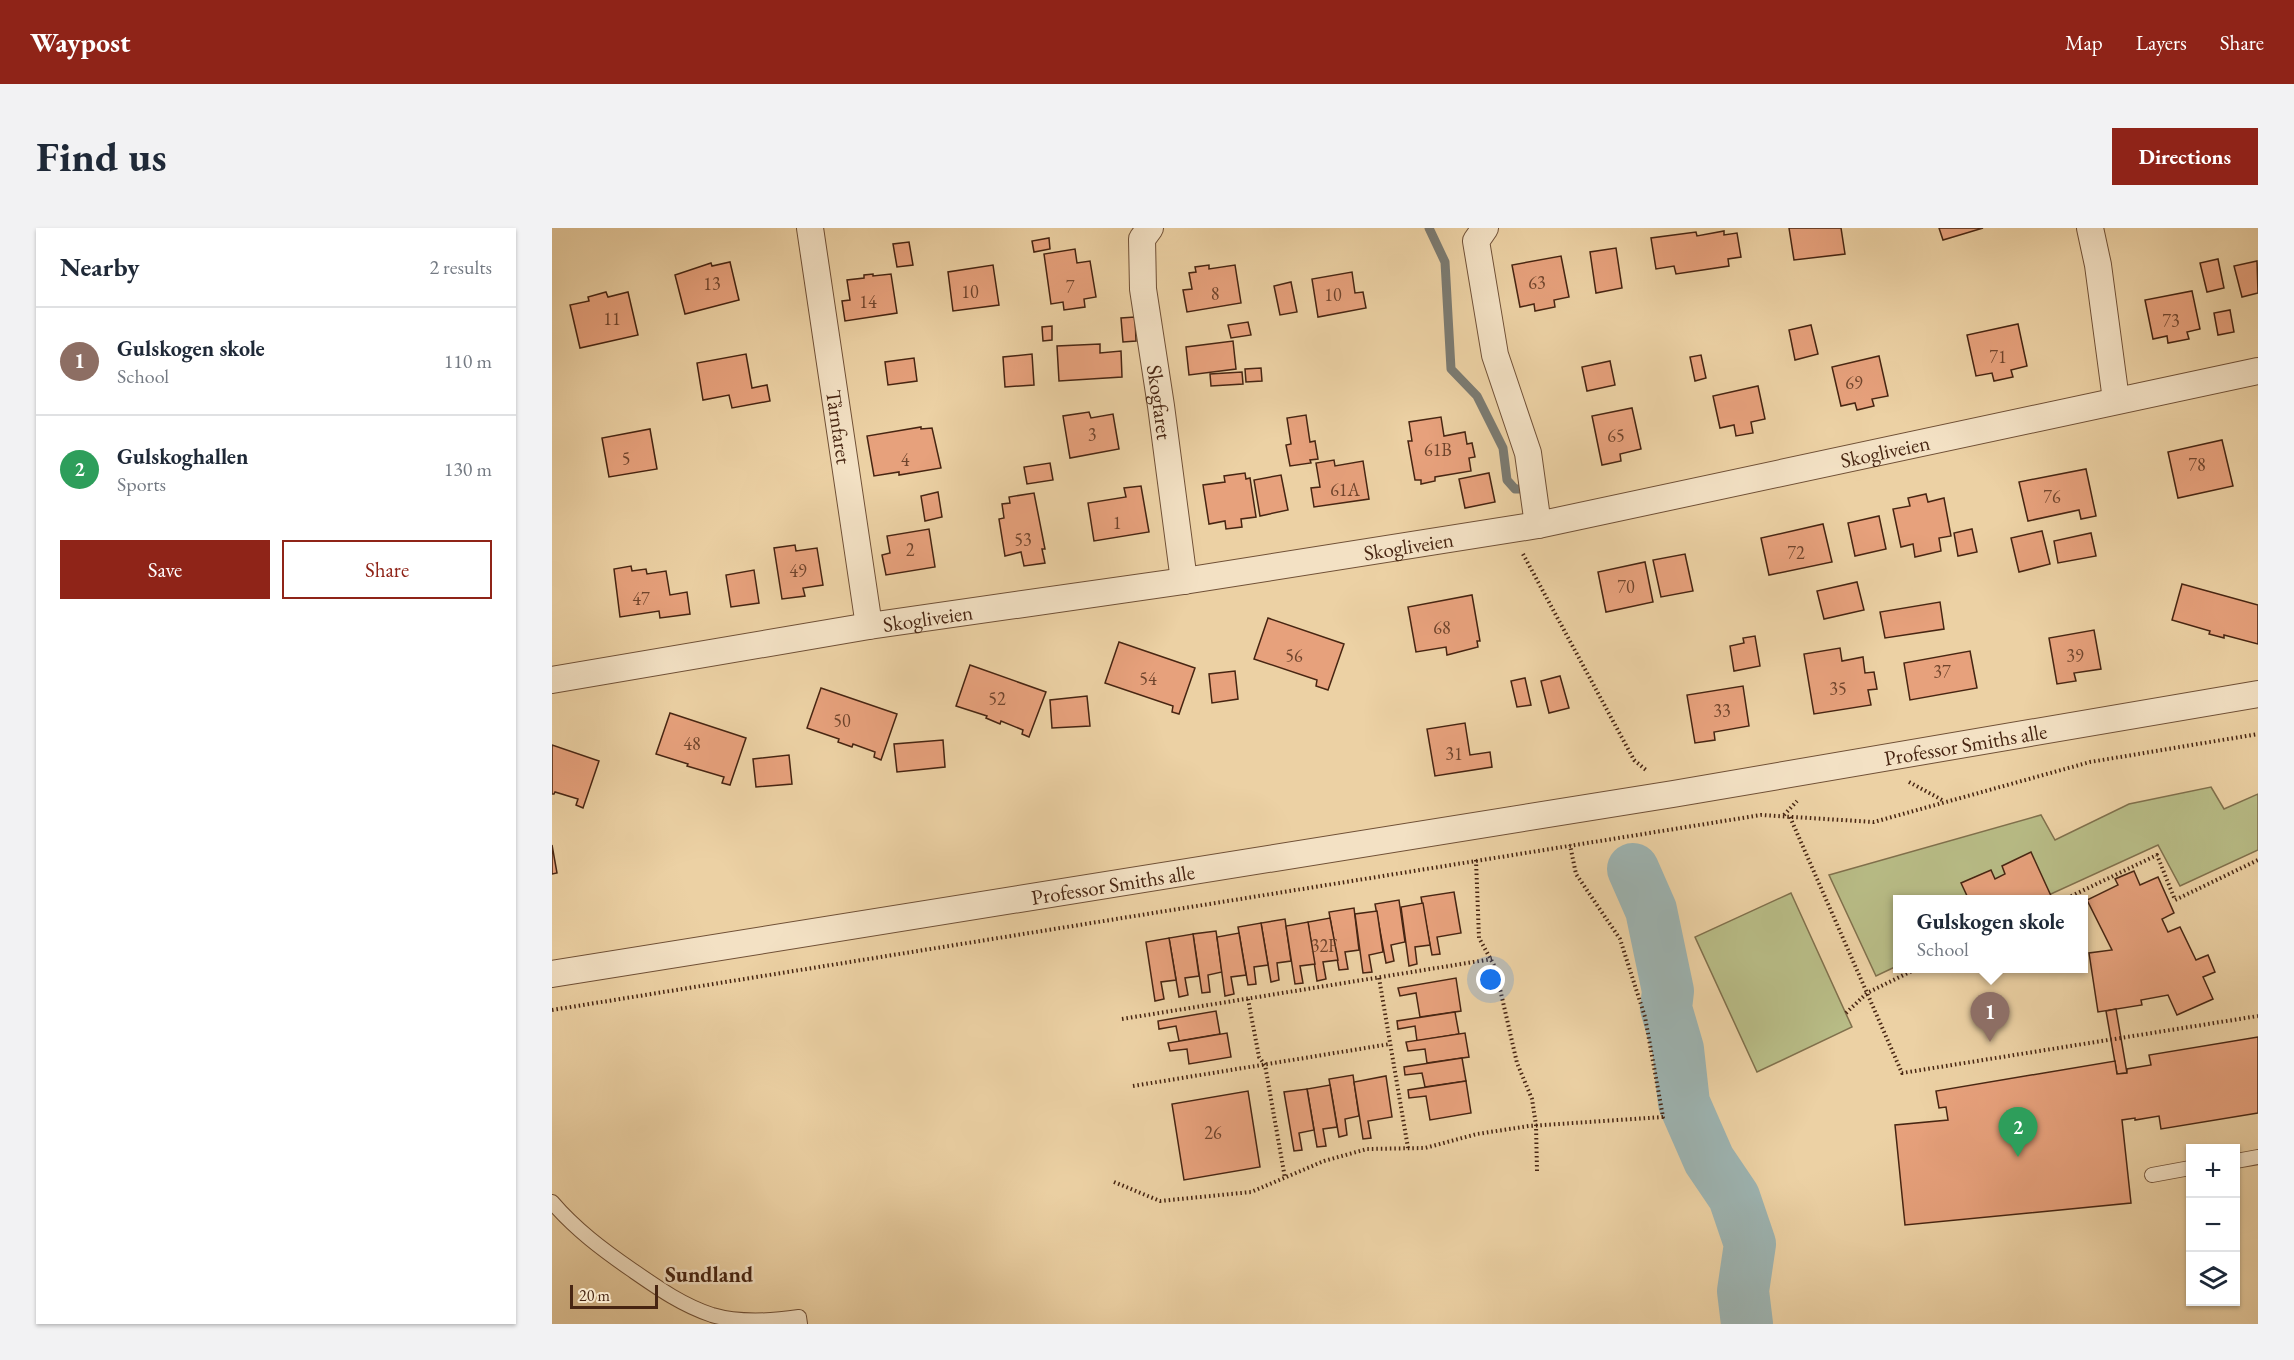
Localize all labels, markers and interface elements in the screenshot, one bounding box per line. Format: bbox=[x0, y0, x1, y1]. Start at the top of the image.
text: Waypost bbox=[30, 24, 131, 60]
text: Map bbox=[2065, 29, 2103, 56]
text: Layers bbox=[2136, 29, 2187, 56]
text: Share bbox=[2220, 29, 2264, 56]
button: Directions bbox=[2112, 128, 2258, 185]
text: Find us bbox=[36, 129, 167, 184]
text: Nearby bbox=[60, 250, 140, 284]
text: 2 results bbox=[429, 254, 492, 280]
house number: 63 bbox=[1528, 271, 1546, 294]
house number: 13 bbox=[703, 272, 721, 295]
house number: 7 bbox=[1066, 275, 1075, 298]
house number: 10 bbox=[961, 280, 979, 303]
house number: 8 bbox=[1211, 282, 1219, 305]
house number: 10 bbox=[1324, 283, 1342, 306]
house number: 14 bbox=[859, 290, 877, 313]
house number: 11 bbox=[603, 307, 621, 330]
house number: 73 bbox=[2162, 309, 2180, 332]
text: Gulskogen skole bbox=[117, 334, 265, 363]
house number: 71 bbox=[1989, 345, 2007, 368]
text: 1 bbox=[74, 348, 85, 374]
text: 110 m bbox=[444, 348, 492, 374]
text: School bbox=[117, 363, 169, 389]
street label: Skogfaret bbox=[1141, 363, 1179, 442]
house number: 69 bbox=[1845, 371, 1863, 394]
street label: Tårnfaret bbox=[821, 388, 858, 466]
house number: 3 bbox=[1088, 423, 1096, 446]
house number: 65 bbox=[1607, 424, 1625, 447]
street label: Skogliveien bbox=[1838, 428, 1932, 473]
house number: 61B bbox=[1424, 438, 1452, 461]
text: Gulskoghallen bbox=[117, 442, 249, 471]
house number: 5 bbox=[622, 447, 630, 470]
house number: 4 bbox=[901, 448, 910, 471]
house number: 78 bbox=[2188, 453, 2206, 476]
text: 2 bbox=[74, 456, 85, 482]
text: 130 m bbox=[444, 456, 492, 482]
text: Sports bbox=[117, 471, 166, 497]
house number: 61A bbox=[1330, 478, 1360, 501]
house number: 76 bbox=[2043, 485, 2061, 508]
house number: 1 bbox=[1113, 511, 1121, 534]
street label: Skogliveien bbox=[1362, 525, 1455, 566]
house number: 53 bbox=[1014, 528, 1032, 551]
house number: 2 bbox=[906, 538, 915, 561]
button: Save bbox=[60, 540, 270, 599]
button: Share bbox=[282, 540, 492, 599]
house number: 72 bbox=[1787, 541, 1805, 564]
house number: 49 bbox=[789, 559, 807, 582]
house number: 70 bbox=[1617, 575, 1635, 598]
house number: 47 bbox=[632, 587, 650, 610]
street label: Skogliveien bbox=[881, 598, 975, 637]
house number: 68 bbox=[1433, 616, 1451, 639]
house number: 56 bbox=[1285, 644, 1303, 667]
house number: 39 bbox=[2066, 644, 2084, 667]
house number: 37 bbox=[1933, 660, 1951, 683]
house number: 54 bbox=[1139, 667, 1157, 690]
house number: 35 bbox=[1829, 677, 1847, 700]
house number: 52 bbox=[988, 687, 1006, 710]
house number: 33 bbox=[1713, 699, 1731, 722]
house number: 50 bbox=[833, 709, 851, 732]
street label: Professor Smiths alle bbox=[1882, 717, 2049, 771]
house number: 48 bbox=[683, 732, 701, 755]
house number: 31 bbox=[1445, 742, 1463, 765]
street label: Professor Smiths alle bbox=[1029, 858, 1196, 910]
popup bbox=[1893, 895, 2088, 973]
text: Gulskogen skole bbox=[1917, 907, 2064, 936]
house number: 32F bbox=[1311, 934, 1337, 957]
text: School bbox=[1917, 936, 1969, 962]
your location bbox=[1476, 965, 1505, 994]
pin: 1 bbox=[1970, 992, 2010, 1042]
pin: 2 bbox=[1998, 1108, 2038, 1157]
house number: 26 bbox=[1204, 1121, 1222, 1144]
map controls bbox=[2186, 1144, 2240, 1306]
button: + bbox=[2186, 1144, 2240, 1198]
button: − bbox=[2186, 1198, 2240, 1252]
button: layers bbox=[2186, 1252, 2240, 1306]
district label: Sundland bbox=[665, 1260, 753, 1289]
scale bar bbox=[570, 1282, 658, 1310]
text: 20 m bbox=[579, 1285, 610, 1306]

